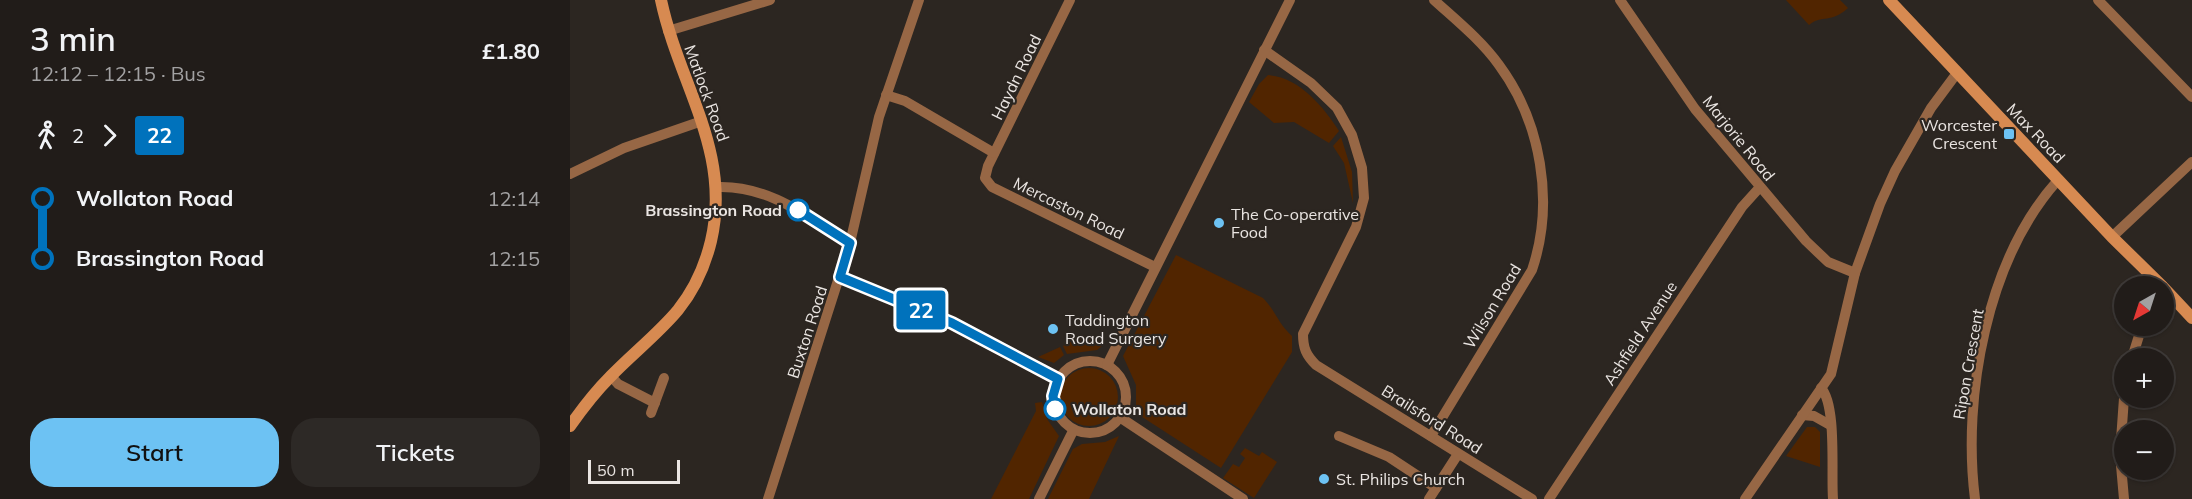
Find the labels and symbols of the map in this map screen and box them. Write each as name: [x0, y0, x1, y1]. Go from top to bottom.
street label: Haydn Road: [987, 31, 1045, 123]
street label: Matlock Road: [680, 42, 734, 144]
street label: Marjorie Road: [1699, 91, 1779, 185]
street label: Max Road: [2003, 99, 2069, 167]
place label: Worcester Crescent: [1921, 115, 1997, 153]
marker: Worcester Crescent: [2002, 127, 2016, 141]
street label: Mercaston Road: [1010, 173, 1128, 243]
marker: Brassington Road: [787, 199, 809, 221]
place label: Brassington Road: [645, 200, 782, 220]
place label: The Co-operative Food: [1231, 204, 1359, 242]
marker: The Co-operative Food: [1212, 216, 1226, 230]
street label: Wilson Road: [1459, 260, 1525, 352]
north arrow: [2114, 276, 2174, 336]
street label: Ashfield Avenue: [1599, 277, 1681, 389]
street label: Buxton Road: [783, 283, 831, 381]
line badge: 22: [894, 290, 948, 330]
street label: Ripon Crescent: [1948, 307, 1988, 421]
place label: Taddington Road Surgery: [1065, 310, 1167, 348]
marker: Taddington Road Surgery: [1046, 322, 1060, 336]
street label: Brailsford Road: [1378, 380, 1486, 458]
marker: Wollaton Road: [1044, 398, 1066, 420]
place label: Wollaton Road: [1072, 399, 1187, 419]
scale bar: [588, 457, 680, 484]
place label: St. Philips Church: [1336, 469, 1465, 489]
marker: St. Philips Church: [1317, 472, 1331, 486]

